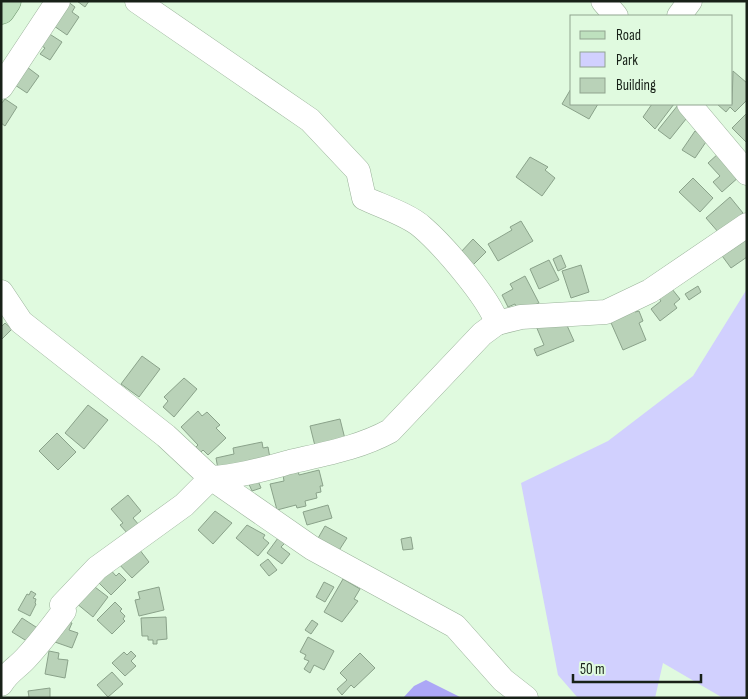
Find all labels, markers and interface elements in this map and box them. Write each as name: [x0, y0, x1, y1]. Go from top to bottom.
legend: [570, 15, 733, 105]
text: Road: [616, 26, 641, 45]
text: Park: [616, 51, 638, 70]
text: Building: [616, 76, 656, 95]
scale bar: [573, 652, 700, 684]
text: 50 m: [580, 660, 605, 679]

